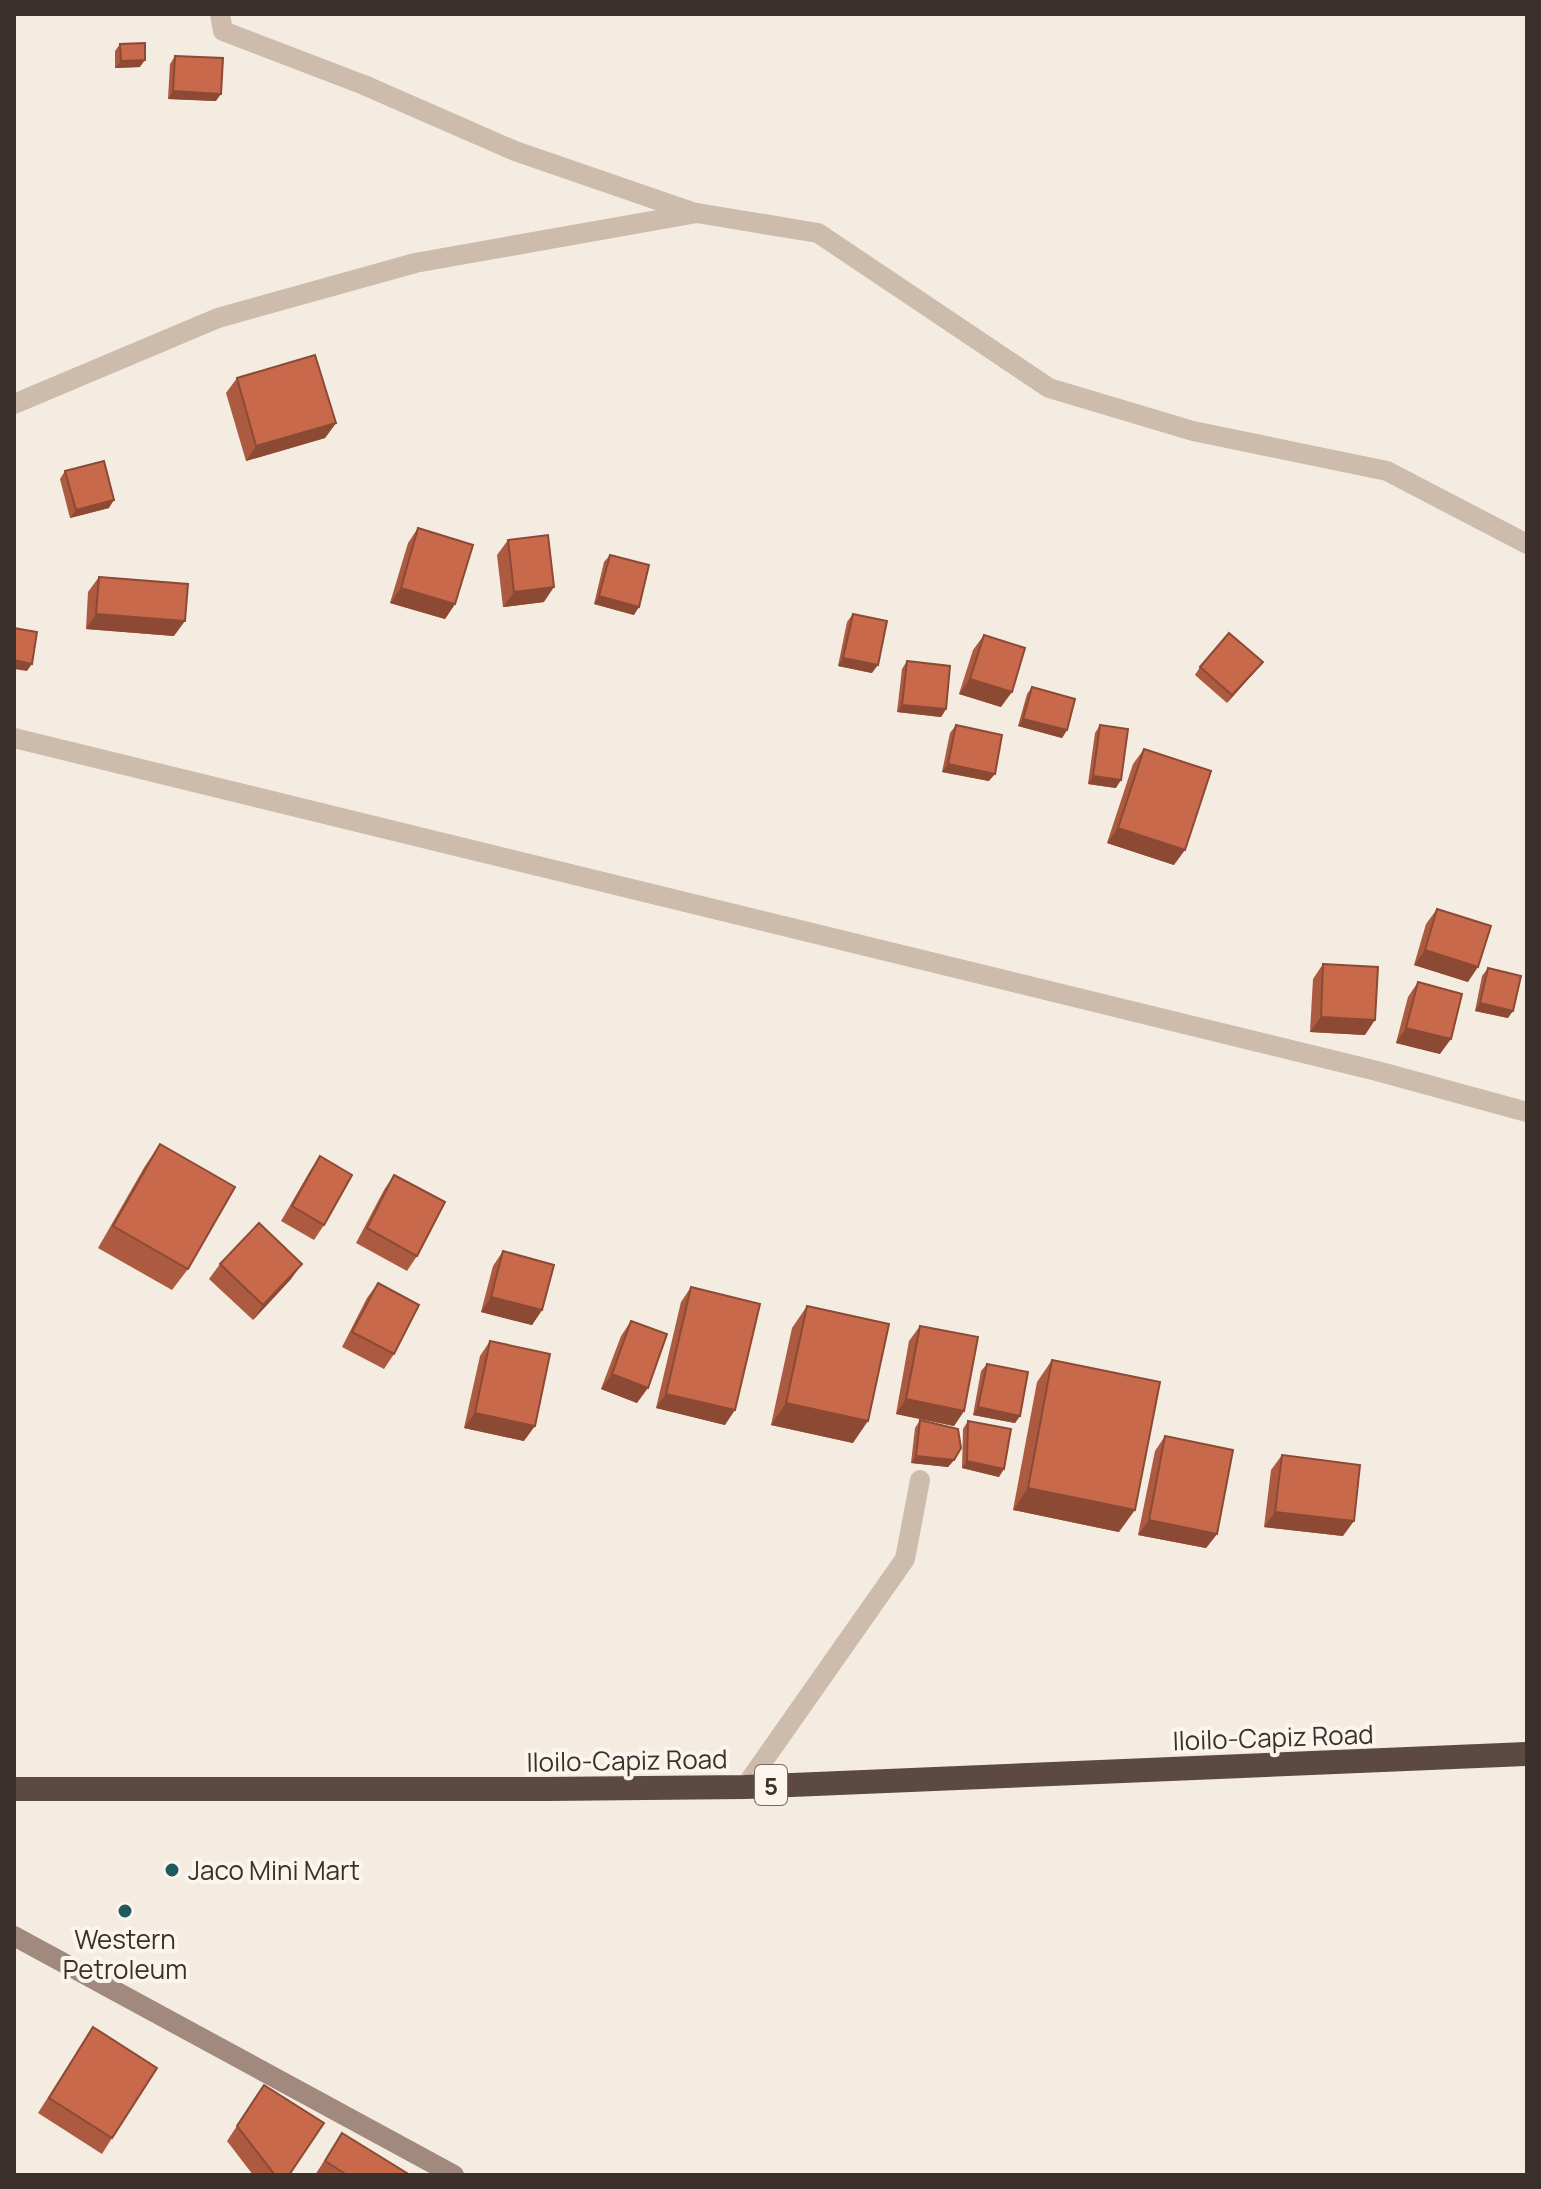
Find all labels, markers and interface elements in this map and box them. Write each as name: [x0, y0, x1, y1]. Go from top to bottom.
street label: Iloilo-Capiz Road: [1172, 1716, 1374, 1758]
street label: Iloilo-Capiz Road: [526, 1740, 728, 1780]
road number: 5: [755, 1765, 787, 1805]
place label: Jaco Mini Mart: [188, 1852, 360, 1888]
marker: Jaco Mini Mart: [163, 1861, 181, 1879]
marker: Western Petroleum: [116, 1902, 134, 1920]
place label: Western Petroleum: [63, 1921, 187, 1987]

